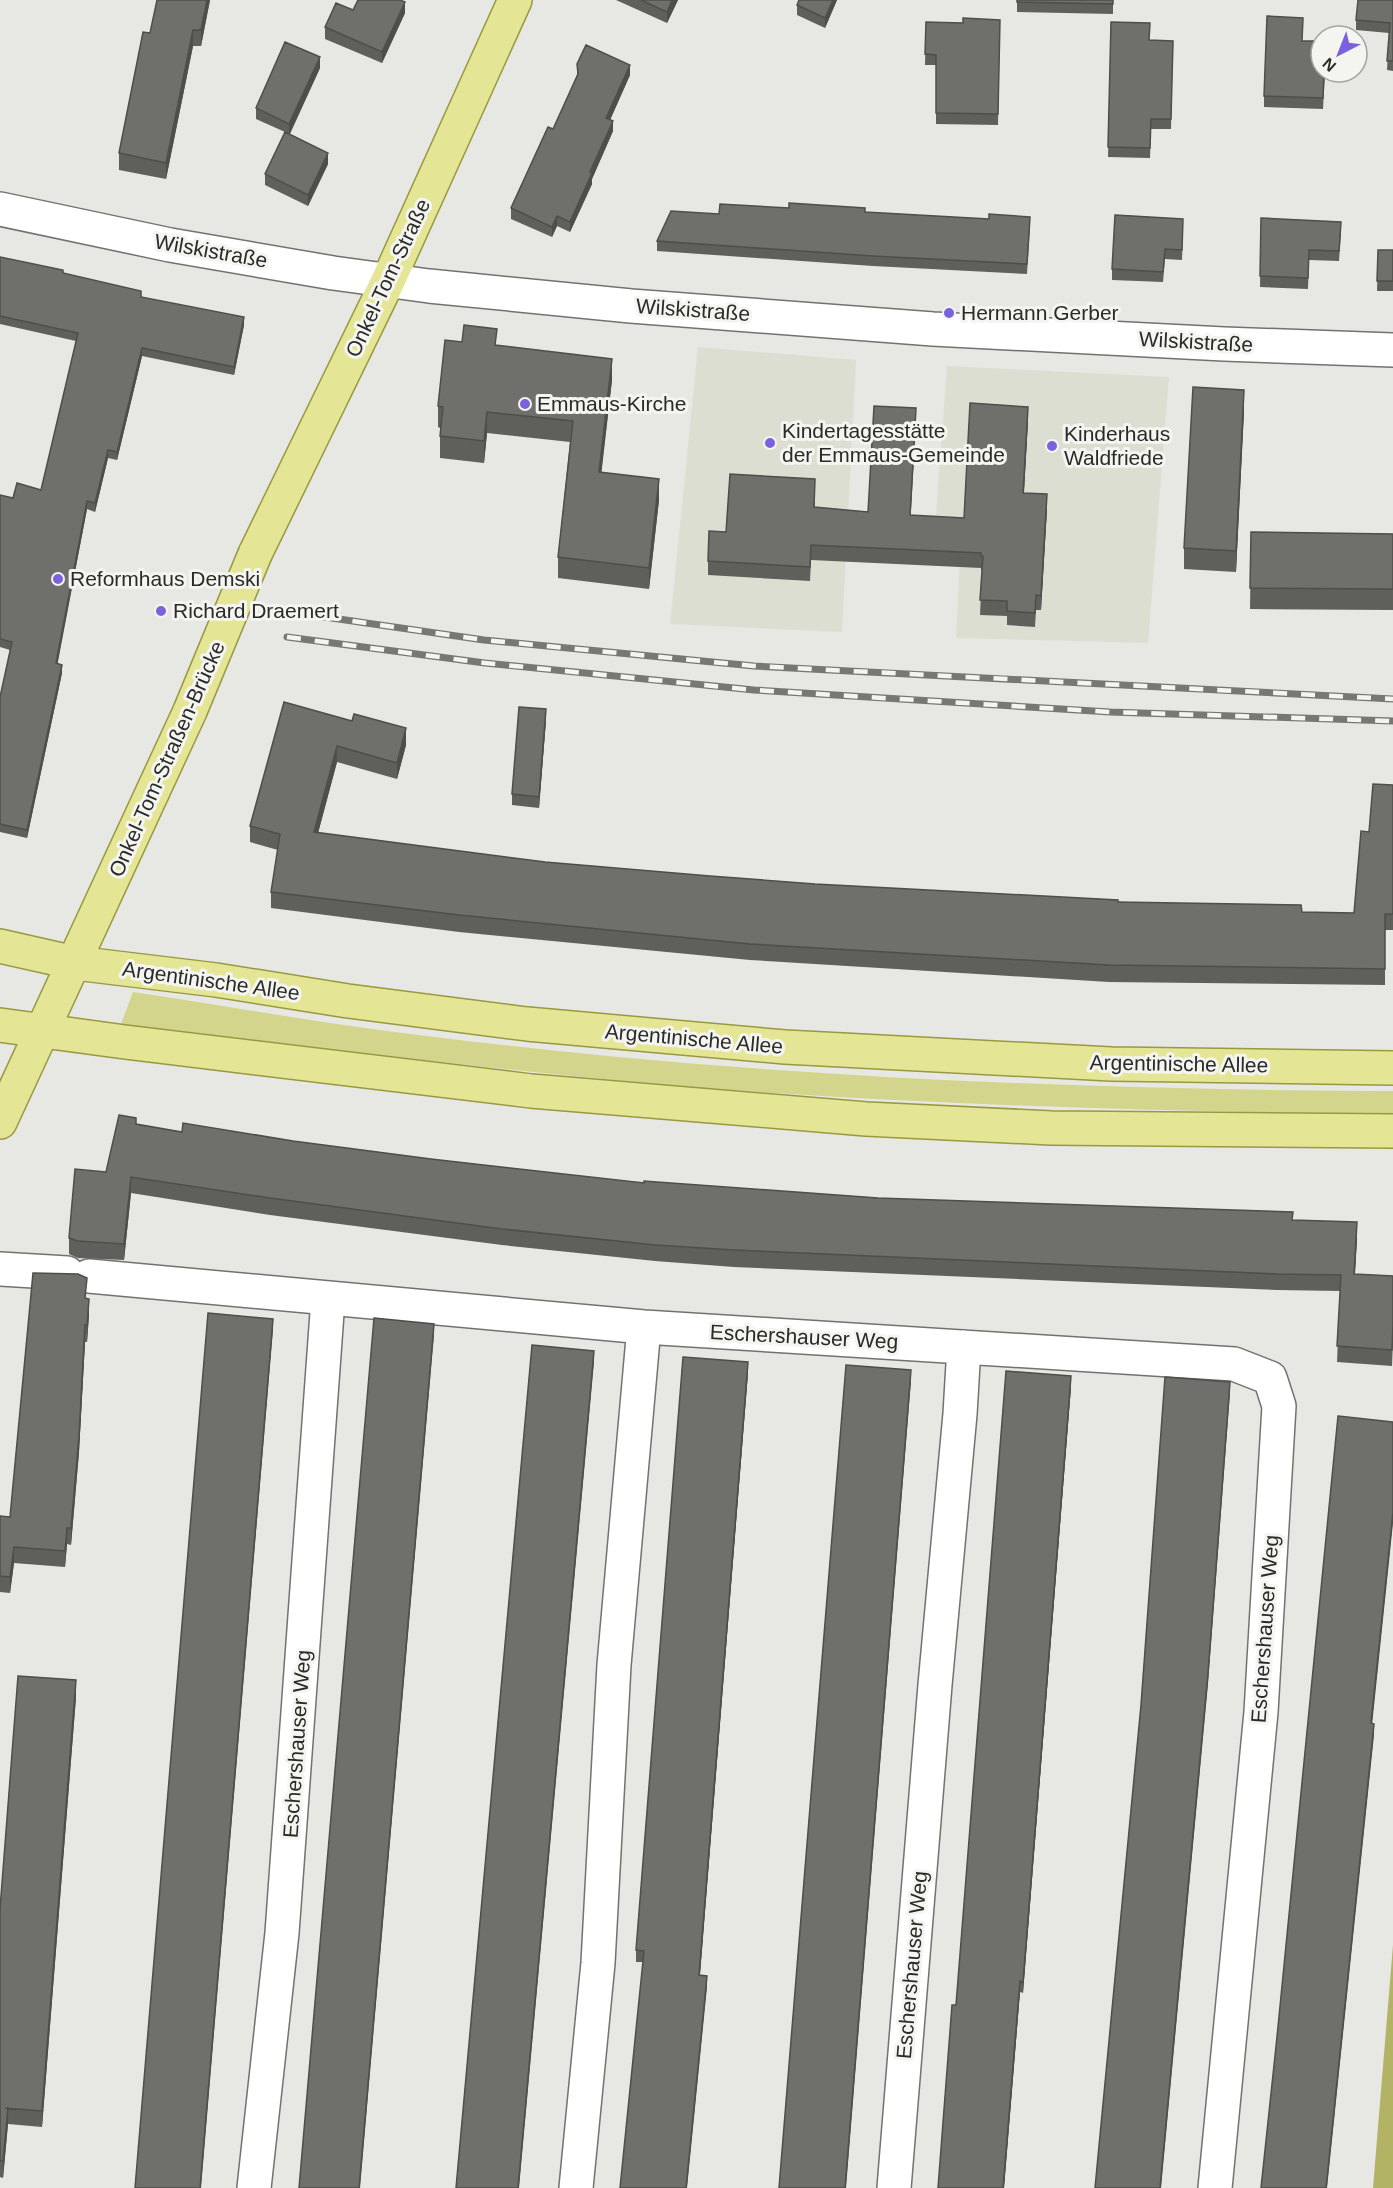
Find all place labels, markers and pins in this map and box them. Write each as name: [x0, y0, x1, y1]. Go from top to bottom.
place label: Hermann Gerber: [961, 301, 1119, 324]
marker: Hermann Gerber: [942, 306, 956, 320]
place label: Emmaus-Kirche: [537, 392, 686, 415]
marker: Emmaus-Kirche: [518, 397, 532, 411]
place label: Kindertagesstätte der Emmaus-Gemeinde: [782, 419, 1005, 466]
place label: Kinderhaus Waldfriede: [1064, 422, 1170, 469]
marker: Kindertagesstätte der Emmaus-Gemeinde: [763, 436, 777, 450]
marker: Kinderhaus Waldfriede: [1045, 439, 1059, 453]
place label: Reformhaus Demski: [70, 567, 260, 590]
marker: Reformhaus Demski: [51, 572, 65, 586]
place label: Richard Draemert: [173, 599, 339, 622]
marker: Richard Draemert: [154, 604, 168, 618]

